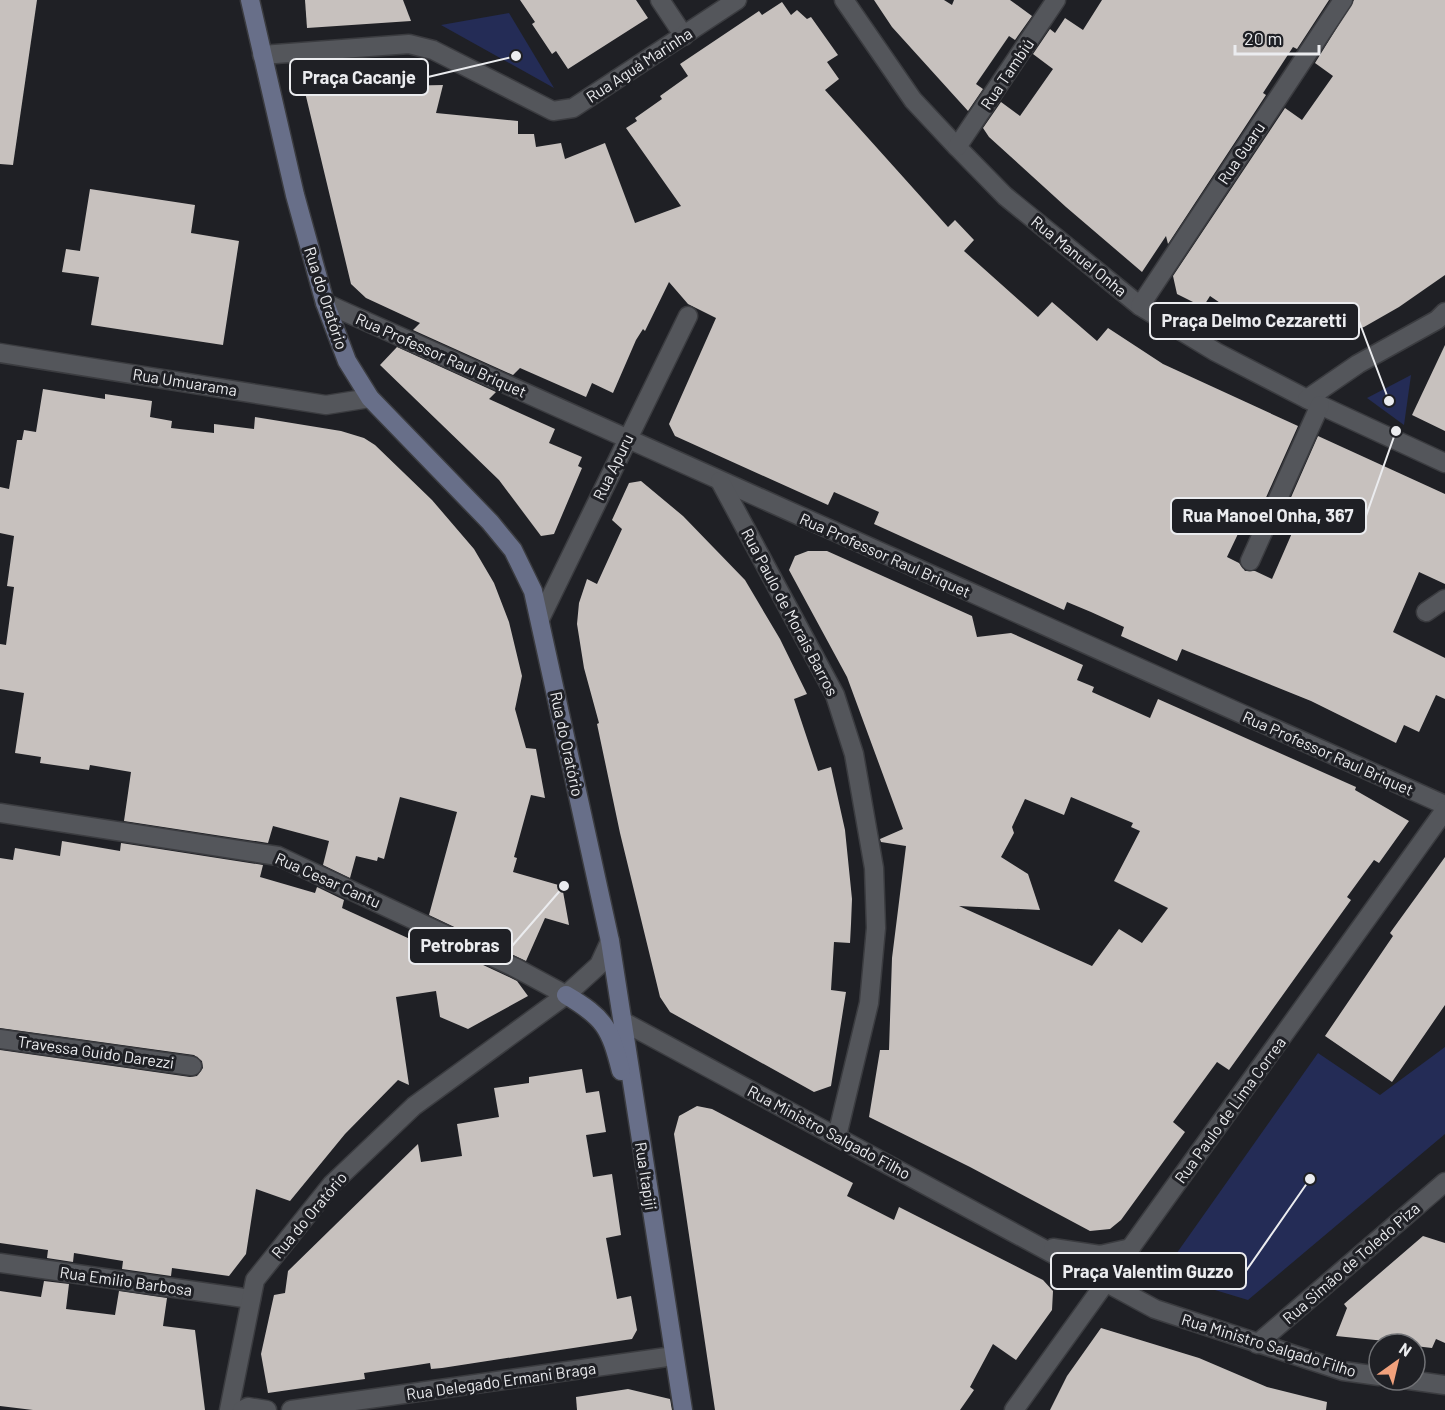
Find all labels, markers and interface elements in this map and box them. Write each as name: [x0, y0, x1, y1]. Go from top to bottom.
scale bar: [1235, 18, 1319, 56]
street label: Rua Aguá Marinha: [582, 23, 695, 106]
text: 20 m: [1244, 27, 1282, 49]
street label: Rua Tambiú: [976, 35, 1037, 113]
callout: Praça Cacanje: [290, 59, 428, 95]
text: Praça Cacanje: [302, 66, 416, 88]
street label: Rua Guaru: [1213, 118, 1268, 187]
street label: Rua Manuel Onha: [1028, 211, 1131, 300]
street label: Rua do Oratório: [301, 244, 352, 352]
callout: Praça Delmo Cezzaretti: [1150, 303, 1359, 339]
street label: Rua Professor Raul Briquet: [353, 308, 529, 401]
text: Praça Delmo Cezzaretti: [1161, 309, 1347, 331]
street label: Rua Umuarama: [131, 364, 239, 399]
street label: Rua Apuru: [588, 431, 637, 503]
callout: Rua Manoel Onha, 367: [1171, 498, 1366, 534]
text: Rua Manoel Onha, 367: [1182, 504, 1354, 526]
street label: Rua Professor Raul Briquet: [797, 508, 973, 601]
street label: Rua Paulo de Morais Barros: [738, 525, 843, 699]
street label: Rua do Oratório: [547, 690, 588, 798]
street label: Rua Professor Raul Briquet: [1240, 706, 1416, 799]
street label: Rua Cesar Cantu: [272, 848, 384, 911]
callout: Petrobras: [409, 928, 512, 964]
text: Petrobras: [421, 934, 499, 956]
street label: Travessa Guido Darezzi: [16, 1031, 176, 1072]
street label: Rua Paulo de Lima Correa: [1170, 1033, 1289, 1187]
street label: Rua Ministro Salgado Filho: [745, 1080, 914, 1183]
street label: Rua Itapiji: [632, 1140, 661, 1211]
street label: Rua do Oratório: [267, 1168, 350, 1262]
street label: Rua Simão de Toledo Piza: [1278, 1198, 1423, 1327]
callout: Praça Valentim Guzzo: [1051, 1253, 1246, 1289]
text: Praça Valentim Guzzo: [1063, 1260, 1233, 1282]
street label: Rua Emilio Barbosa: [59, 1262, 194, 1299]
street label: Rua Ministro Salgado Filho: [1179, 1309, 1359, 1380]
north arrow: [1367, 1332, 1427, 1392]
text: N: [1396, 1338, 1415, 1360]
street label: Rua Delegado Ermani Braga: [405, 1358, 597, 1403]

